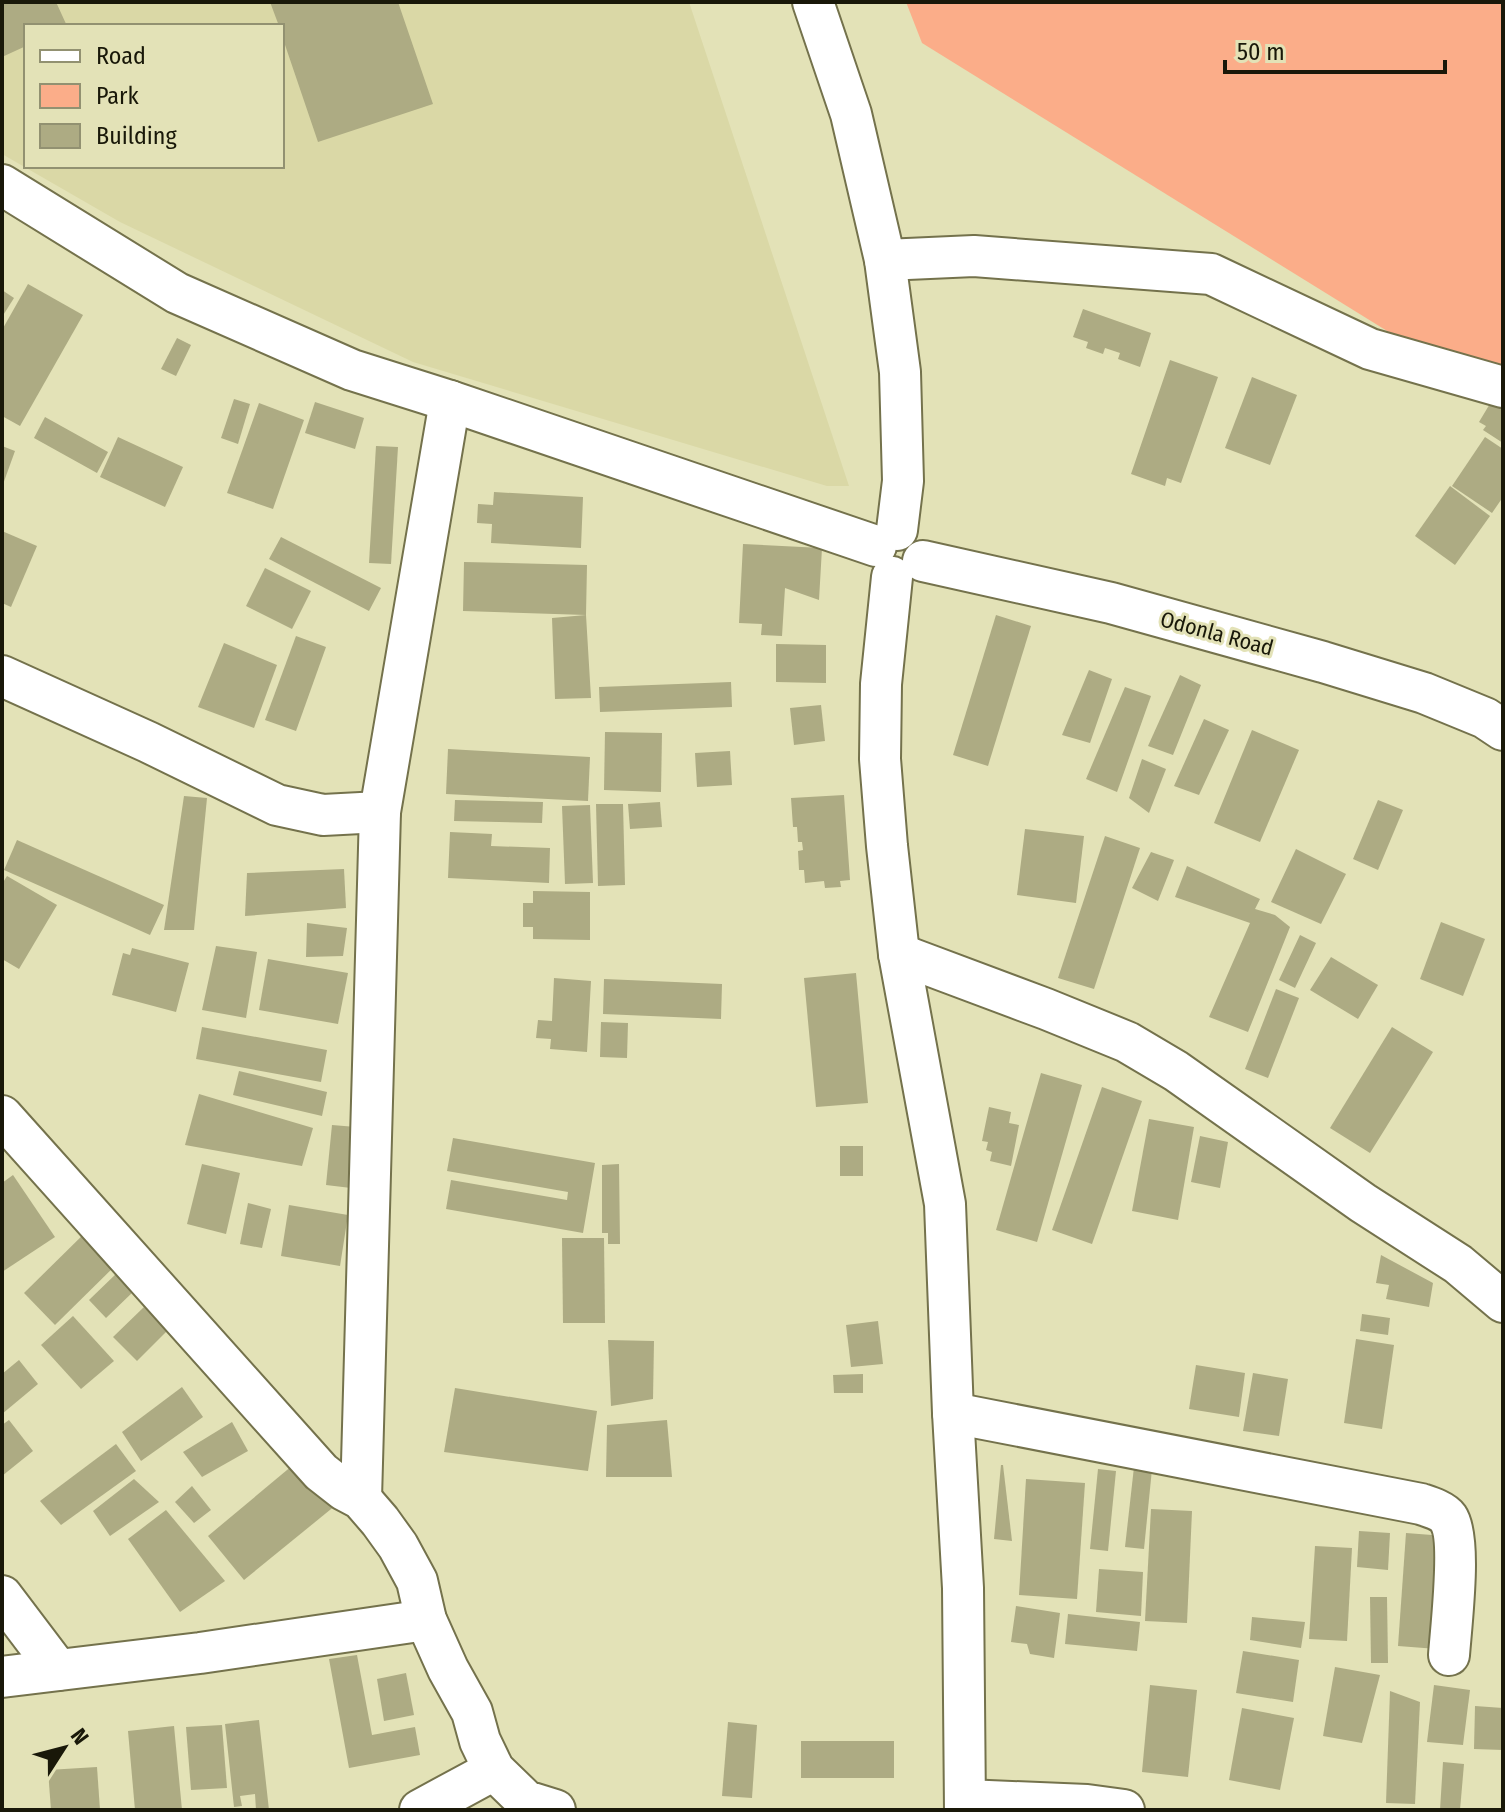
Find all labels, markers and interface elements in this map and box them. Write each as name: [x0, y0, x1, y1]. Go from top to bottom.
legend: [24, 24, 284, 168]
scale bar: [1225, 24, 1445, 74]
text: 50 m: [1237, 38, 1285, 66]
text: Road: [96, 42, 146, 70]
text: Park: [96, 82, 139, 110]
text: Building: [96, 122, 178, 150]
street label: Odonla Road: [1157, 605, 1276, 662]
north arrow: [24, 1708, 104, 1788]
text: N: [65, 1723, 95, 1750]

